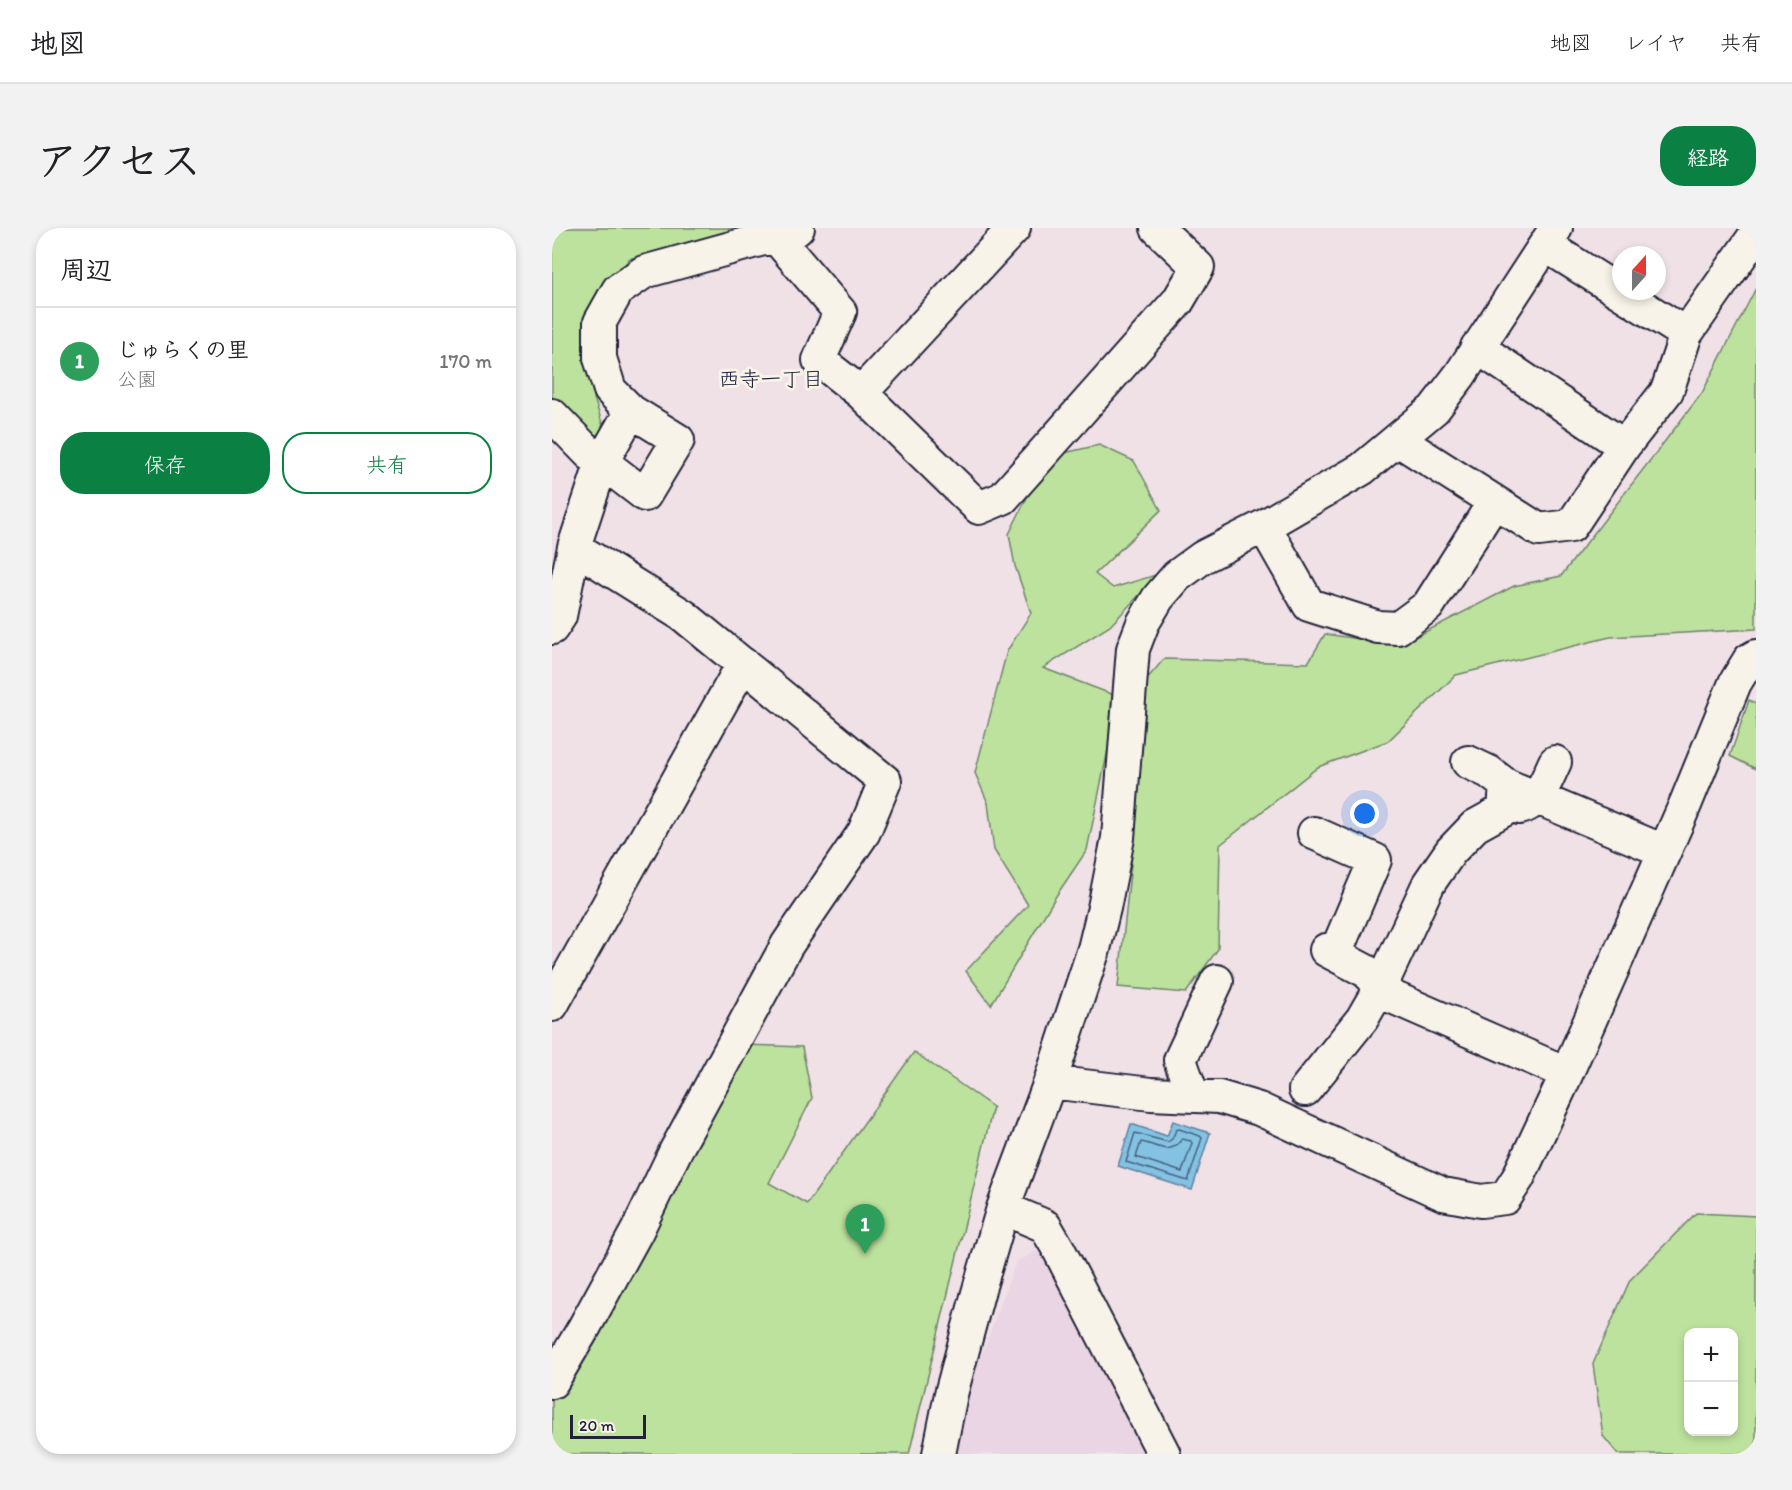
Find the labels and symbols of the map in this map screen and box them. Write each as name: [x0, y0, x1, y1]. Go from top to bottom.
north arrow: [1612, 246, 1666, 300]
district label: 西寺一丁目: [719, 366, 824, 391]
your location: [1350, 799, 1379, 828]
pin: 1: [846, 1204, 884, 1254]
scale bar: [570, 1412, 646, 1440]

